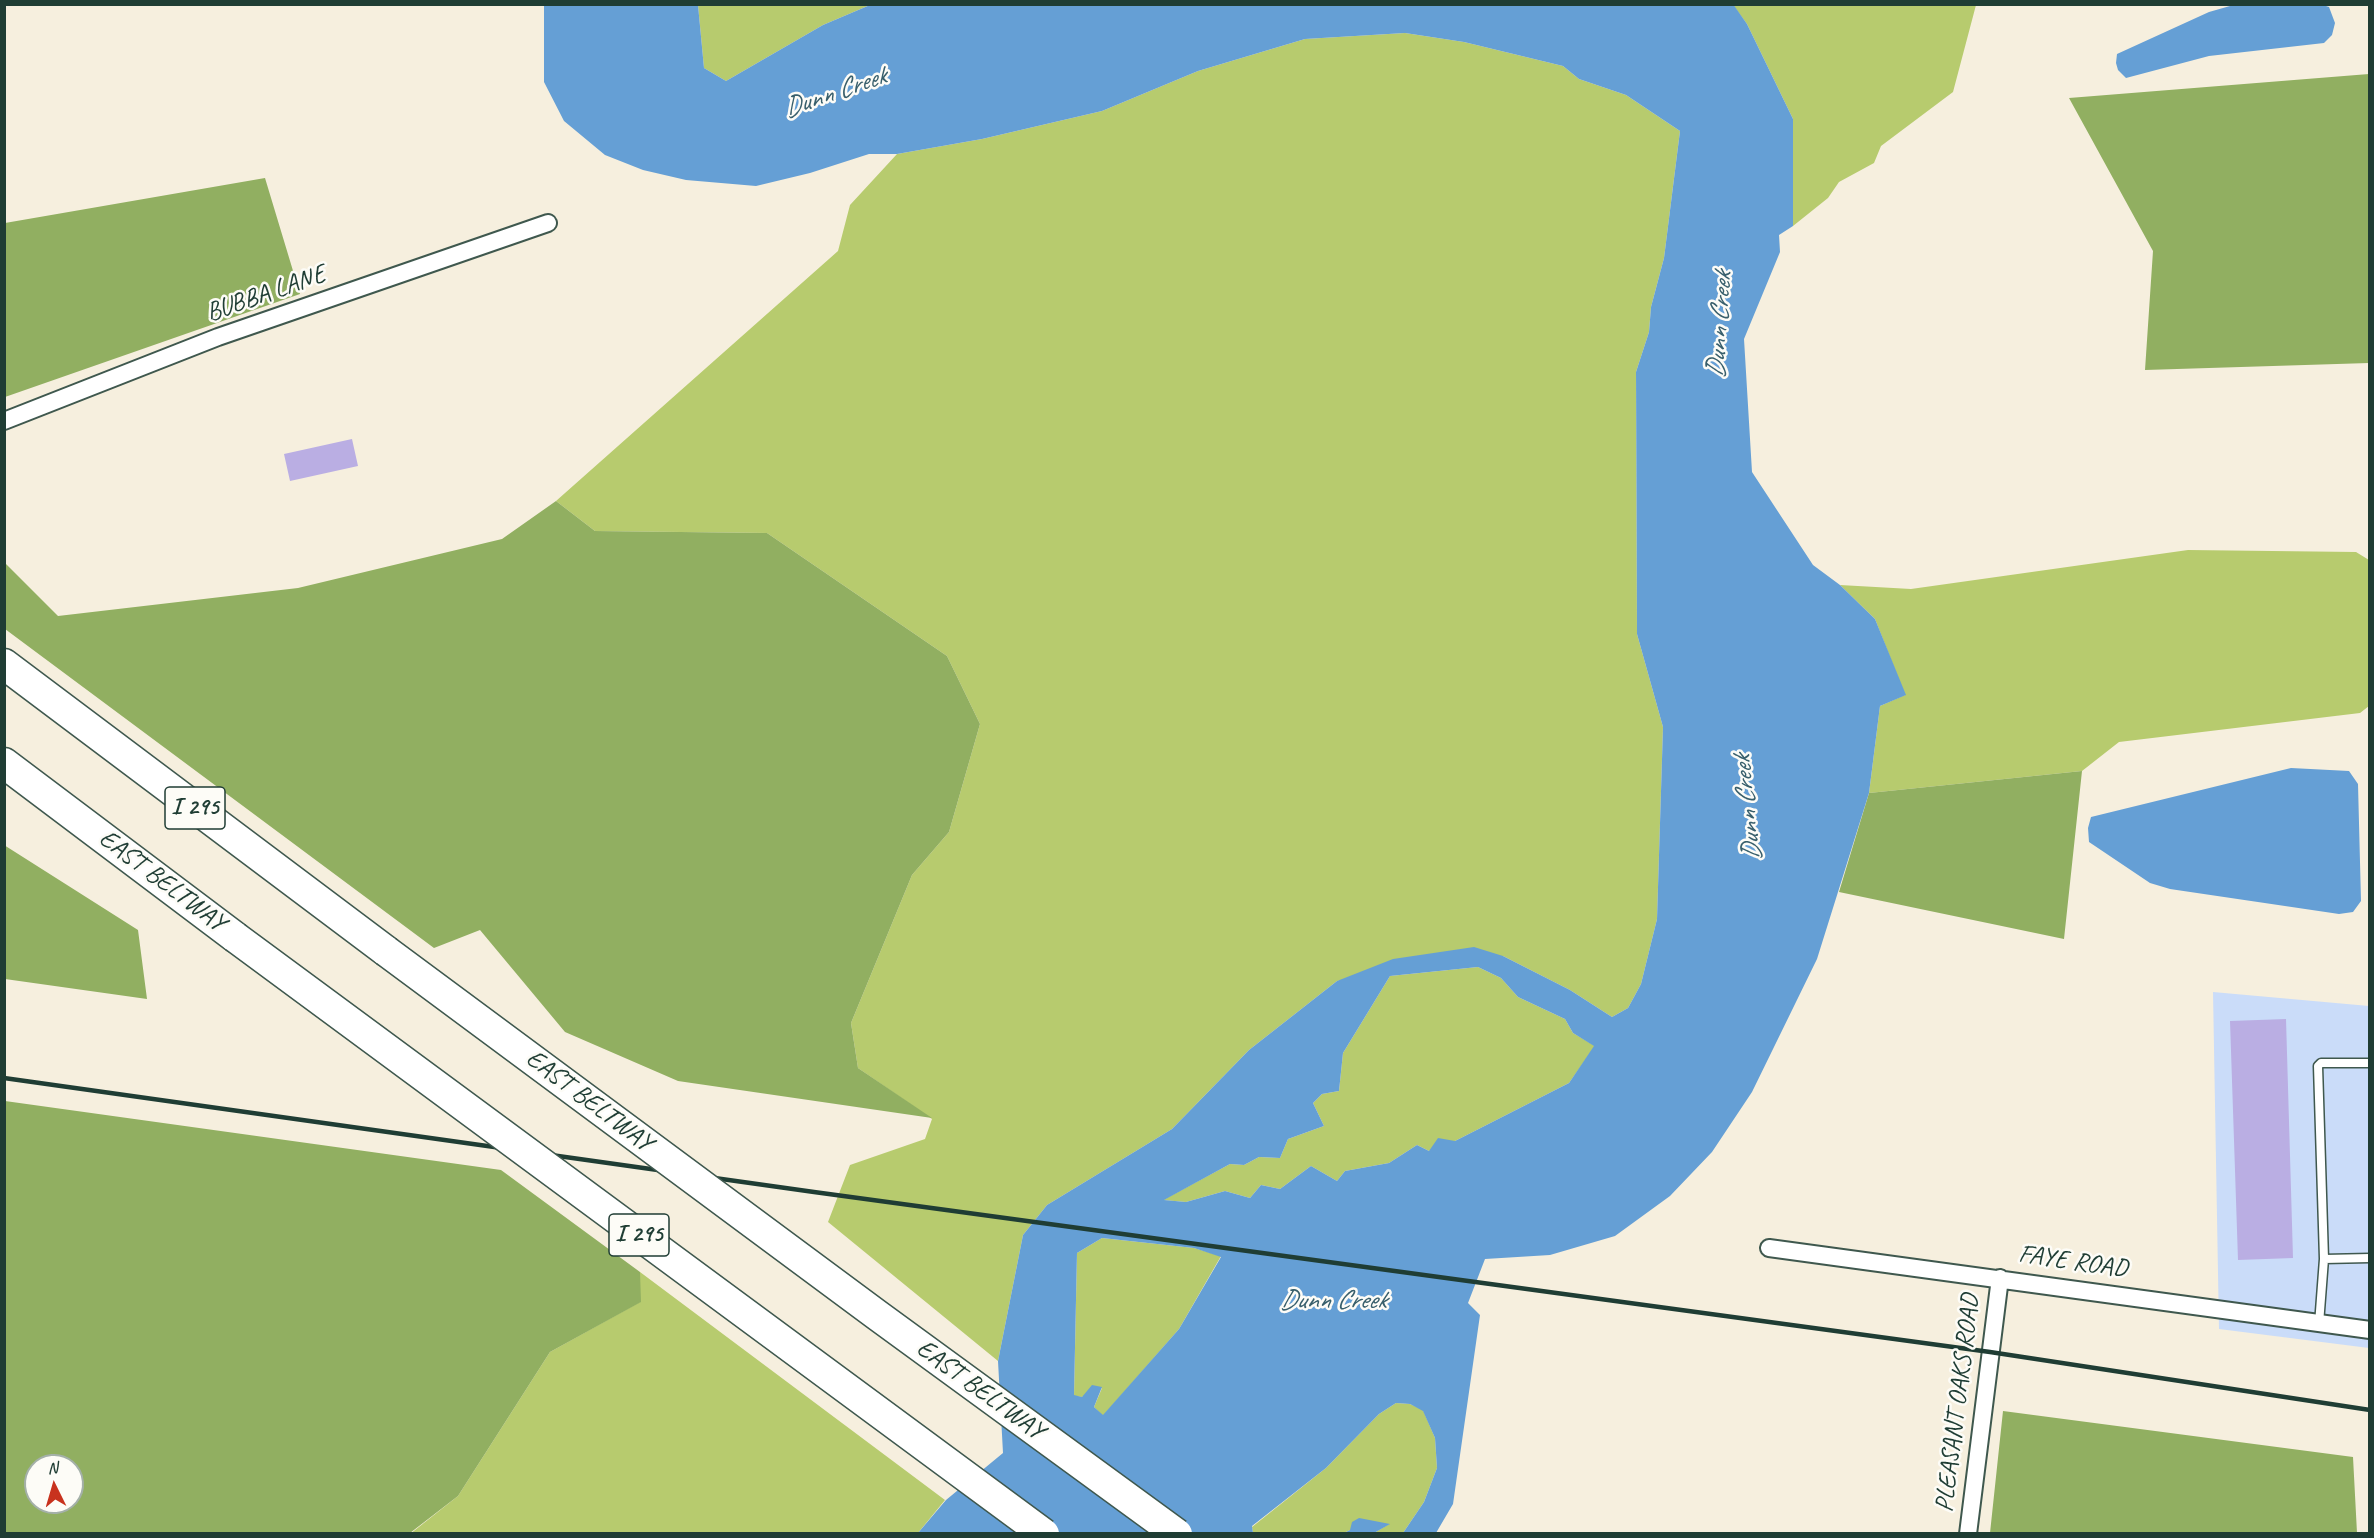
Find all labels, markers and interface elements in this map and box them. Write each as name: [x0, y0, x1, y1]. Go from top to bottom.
water label: Dunn Creek: [779, 60, 891, 126]
street label: BUBBA LANE: [202, 259, 330, 329]
water label: Dunn Creek: [1700, 271, 1740, 379]
water label: Dunn Creek: [1726, 753, 1770, 863]
road number: I 295: [165, 787, 225, 829]
street label: EAST BELTWAY: [93, 823, 231, 939]
street label: EAST BELTWAY: [520, 1043, 658, 1159]
road number: I 295: [609, 1214, 669, 1256]
street label: FAYE ROAD: [2016, 1239, 2130, 1285]
water label: Dunn Creek: [1280, 1285, 1386, 1317]
street label: PLEASANT OAKS ROAD: [1929, 1292, 1987, 1514]
street label: EAST BELTWAY: [910, 1333, 1050, 1447]
north arrow: [24, 1454, 84, 1514]
text: N: [47, 1458, 58, 1478]

